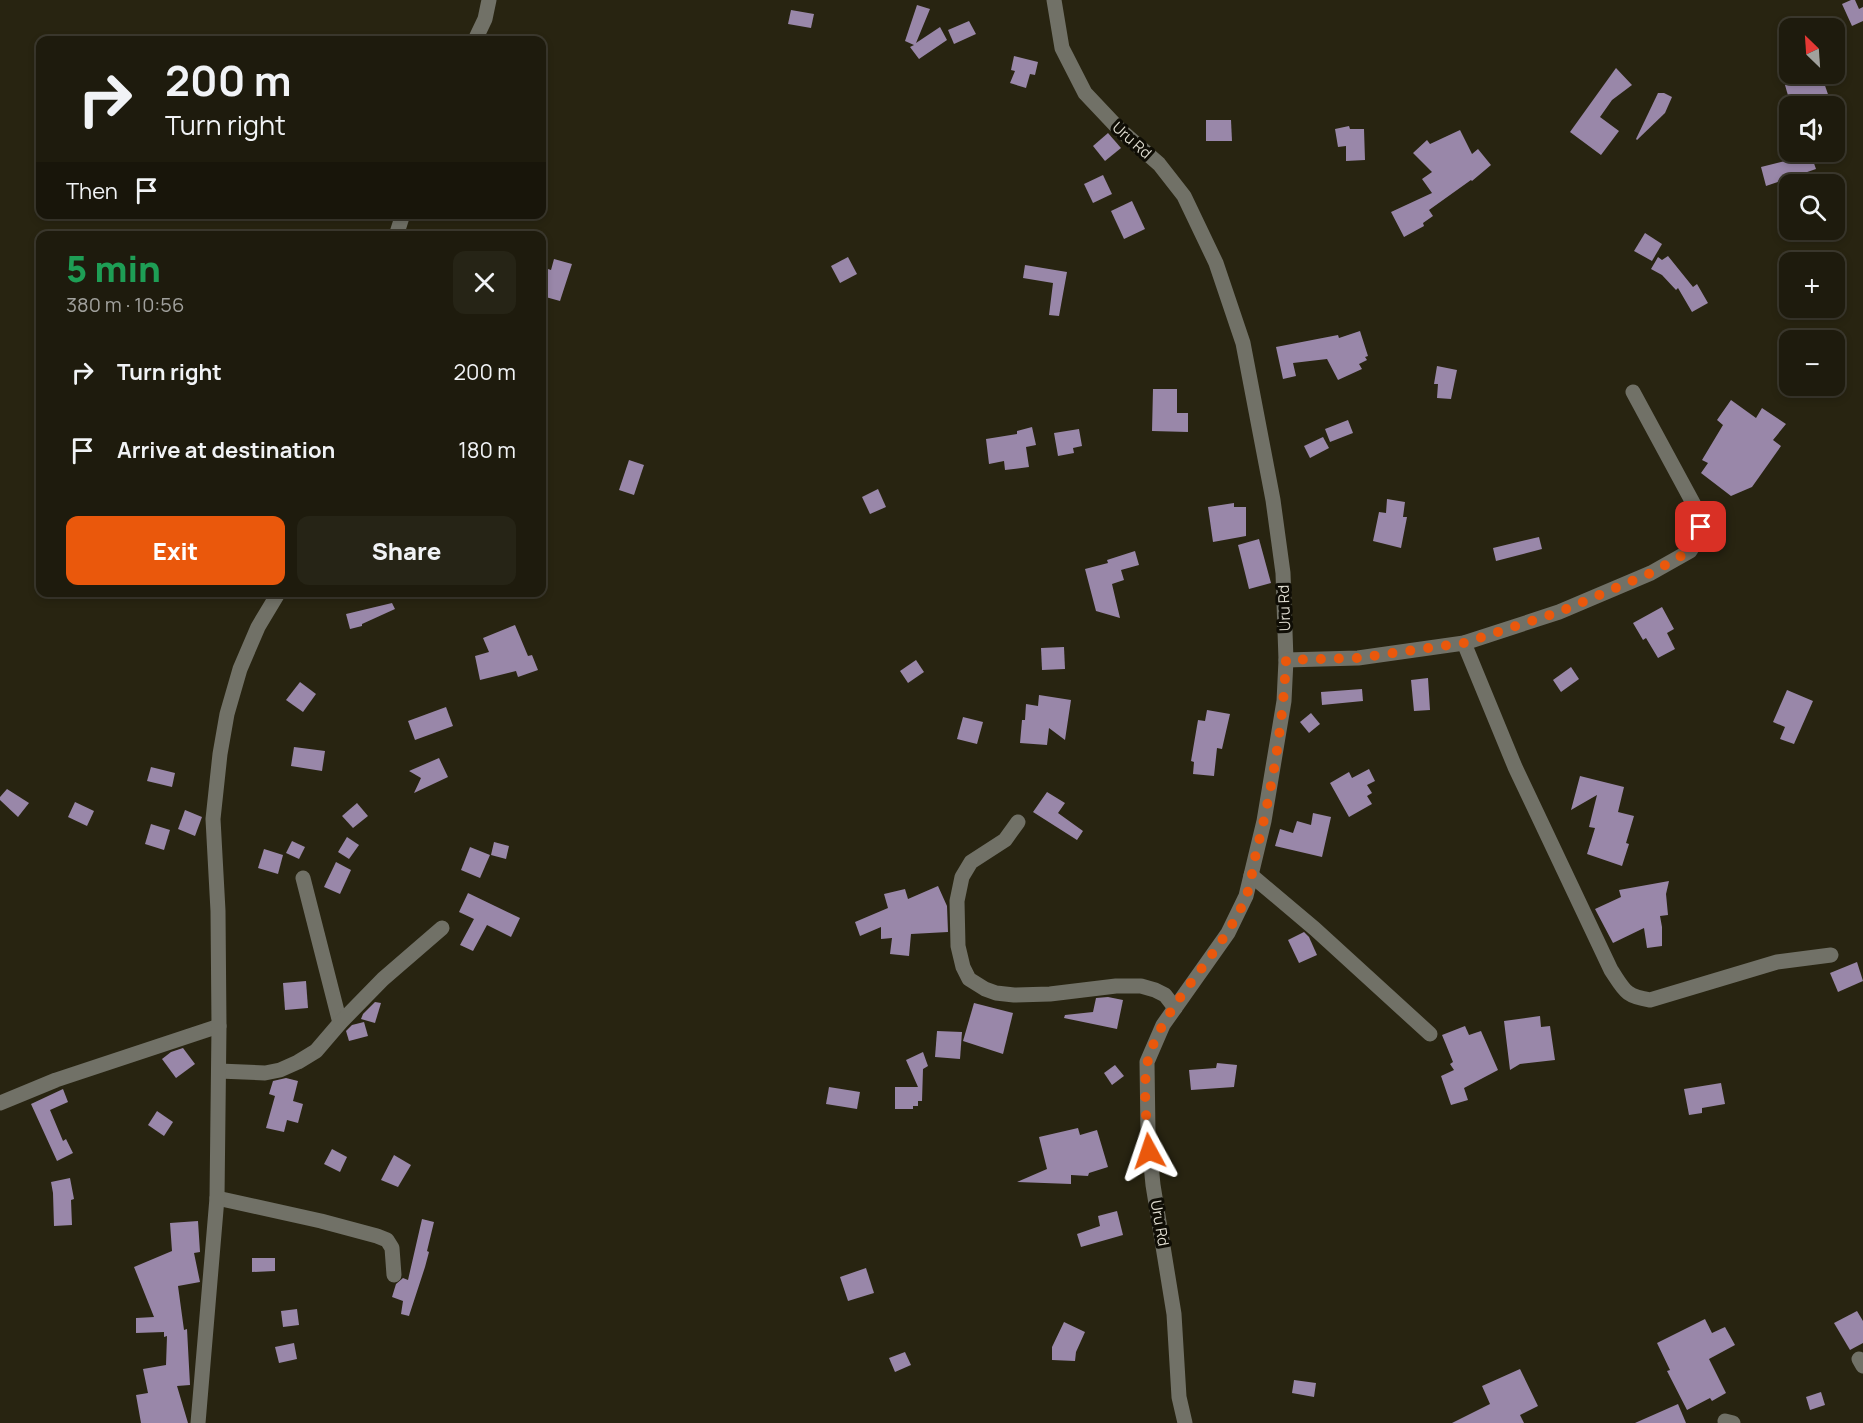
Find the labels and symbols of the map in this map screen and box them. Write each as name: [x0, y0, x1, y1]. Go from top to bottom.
north arrow: [1779, 18, 1845, 84]
street label: Uru Rd: [1108, 117, 1156, 163]
pin: [1675, 501, 1726, 552]
street label: Uru Rd: [1273, 585, 1295, 631]
position arrow: [1117, 1119, 1181, 1183]
street label: Uru Rd: [1146, 1198, 1174, 1248]

